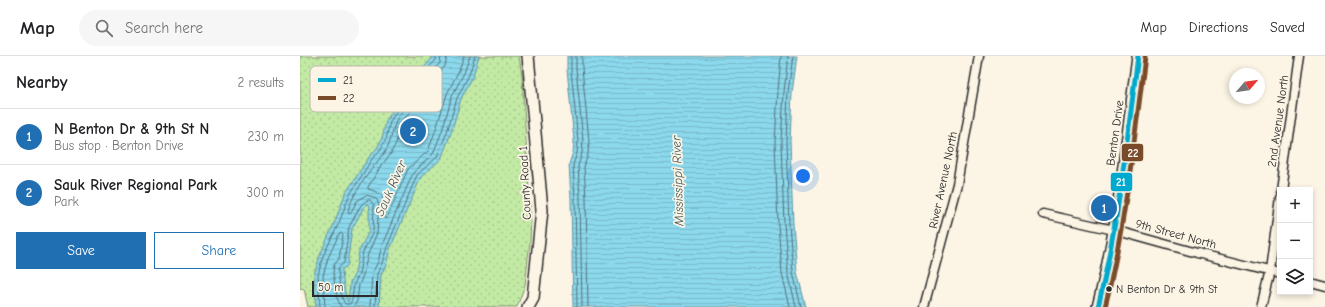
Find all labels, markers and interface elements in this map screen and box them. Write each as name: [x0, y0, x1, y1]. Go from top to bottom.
search box: [79, 10, 359, 46]
text: Map: [20, 17, 55, 39]
icon: search: [93, 17, 115, 39]
text: Search here: [125, 19, 203, 37]
text: Map: [1140, 19, 1167, 36]
text: Directions: [1189, 19, 1248, 36]
text: Saved: [1270, 19, 1305, 36]
legend: [310, 66, 442, 112]
north arrow: [1229, 68, 1265, 104]
text: Nearby: [16, 73, 67, 92]
text: 21: [343, 74, 353, 87]
street label: 2nd Avenue North: [1265, 74, 1291, 168]
text: 2 results: [237, 75, 284, 90]
text: 22: [343, 92, 355, 105]
street label: Benton Drive: [1103, 99, 1127, 167]
pin: 2: [400, 116, 426, 146]
text: N Benton Dr & 9th St N: [54, 120, 209, 138]
text: 1: [26, 129, 32, 144]
text: 230 m: [248, 129, 284, 144]
street label: River Avenue North: [926, 130, 960, 230]
water label: Mississippi River: [668, 135, 687, 227]
text: Bus stop · Benton Drive: [54, 138, 183, 153]
line badge: 22: [1121, 143, 1144, 162]
street label: County Road 1: [516, 145, 534, 220]
text: 22: [1128, 147, 1139, 160]
water label: Sauk River: [372, 157, 410, 218]
your location: [793, 166, 813, 186]
line badge: 21: [1110, 172, 1133, 192]
text: Sauk River Regional Park: [54, 176, 217, 194]
text: 21: [1116, 176, 1126, 189]
text: 2: [26, 185, 32, 200]
text: 300 m: [246, 185, 284, 200]
map controls: [1277, 187, 1313, 295]
button: +: [1277, 187, 1313, 223]
pin: 1: [1091, 193, 1117, 223]
text: Park: [54, 194, 79, 209]
street label: 9th Street North: [1134, 216, 1218, 252]
button: −: [1277, 223, 1313, 259]
button: Save: [16, 232, 146, 269]
button: Share: [154, 232, 284, 269]
button: layers: [1277, 259, 1313, 295]
scale bar: [312, 279, 378, 298]
text: 50 m: [318, 281, 343, 294]
place label: N Benton Dr & 9th St: [1116, 283, 1218, 296]
marker: N Benton Dr & 9th St: [1104, 284, 1114, 294]

